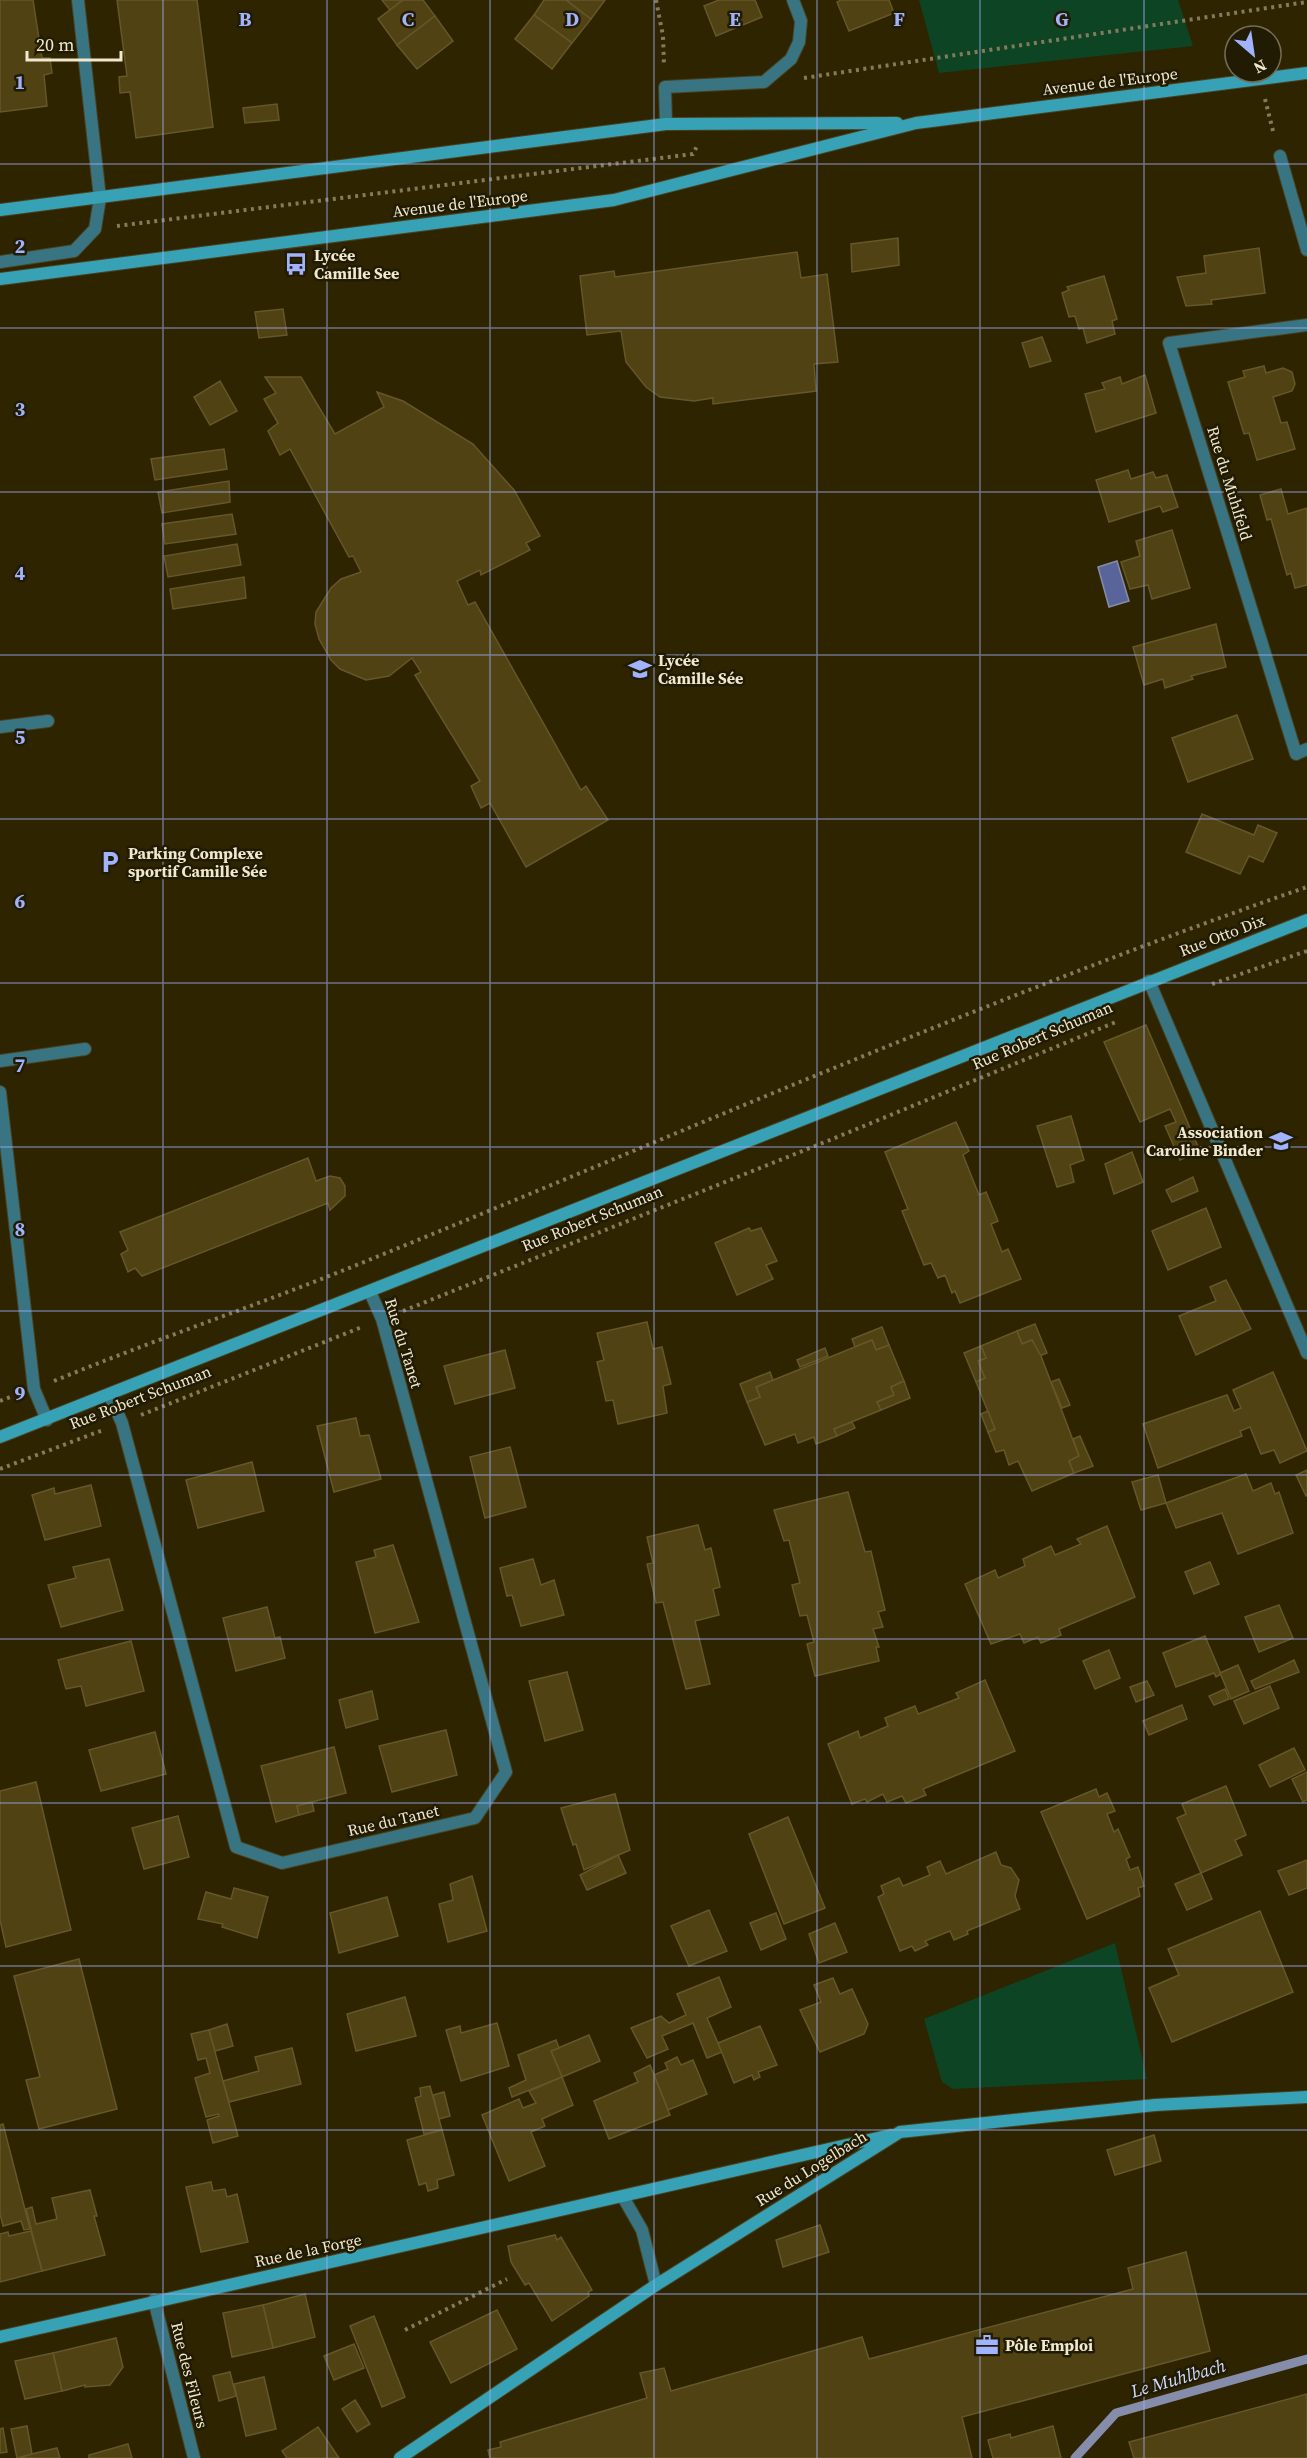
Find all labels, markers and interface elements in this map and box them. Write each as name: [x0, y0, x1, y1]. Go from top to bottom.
text: B: [238, 5, 252, 33]
text: C: [402, 5, 414, 33]
text: D: [565, 5, 579, 33]
text: E: [729, 5, 741, 33]
text: F: [893, 5, 905, 33]
text: G: [1055, 5, 1069, 33]
scale bar: [27, 24, 122, 62]
north arrow: [1223, 24, 1283, 84]
text: 20 m: [36, 32, 74, 57]
text: N: [1250, 55, 1271, 80]
street label: Avenue de l'Europe: [1041, 62, 1179, 100]
text: 1: [15, 68, 25, 96]
street label: Avenue de l'Europe: [391, 184, 529, 222]
text: 2: [15, 232, 26, 260]
place label: Lycée Camille See: [314, 244, 399, 284]
bus stop icon: Lycée Camille See: [283, 251, 309, 277]
text: 3: [15, 395, 26, 423]
street label: Rue du Muhlfeld: [1202, 423, 1258, 543]
text: 4: [15, 559, 26, 587]
place label: Lycée Camille Sée: [658, 649, 743, 689]
school or university icon: Lycée Camille Sée: [627, 656, 653, 682]
text: 5: [15, 723, 26, 751]
place label: Parking Complexe sportif Camille Sée: [128, 842, 267, 882]
parking icon: Parking Complexe sportif Camille Sée: [97, 849, 123, 875]
text: 6: [15, 887, 26, 915]
street label: Rue Otto Dix: [1176, 908, 1269, 961]
street label: Rue Robert Schuman: [968, 995, 1116, 1075]
text: 7: [15, 1051, 26, 1079]
place label: Association Caroline Binder: [1146, 1121, 1264, 1161]
school or university icon: Association Caroline Binder: [1268, 1128, 1294, 1154]
street label: Rue Robert Schuman: [518, 1180, 666, 1256]
text: 8: [15, 1215, 25, 1243]
street label: Rue du Tanet: [380, 1295, 428, 1391]
street label: Rue Robert Schuman: [66, 1360, 214, 1434]
text: 9: [15, 1379, 26, 1407]
street label: Rue du Tanet: [345, 1799, 442, 1841]
street label: Rue du Logelbach: [751, 2125, 871, 2211]
street label: Rue de la Forge: [252, 2228, 364, 2272]
street label: Rue des Fileurs: [166, 2320, 214, 2431]
office icon: Pôle Emploi: [974, 2332, 1000, 2358]
place label: Pôle Emploi: [1005, 2334, 1093, 2356]
water label: Le Muhlbach: [1127, 2352, 1229, 2404]

